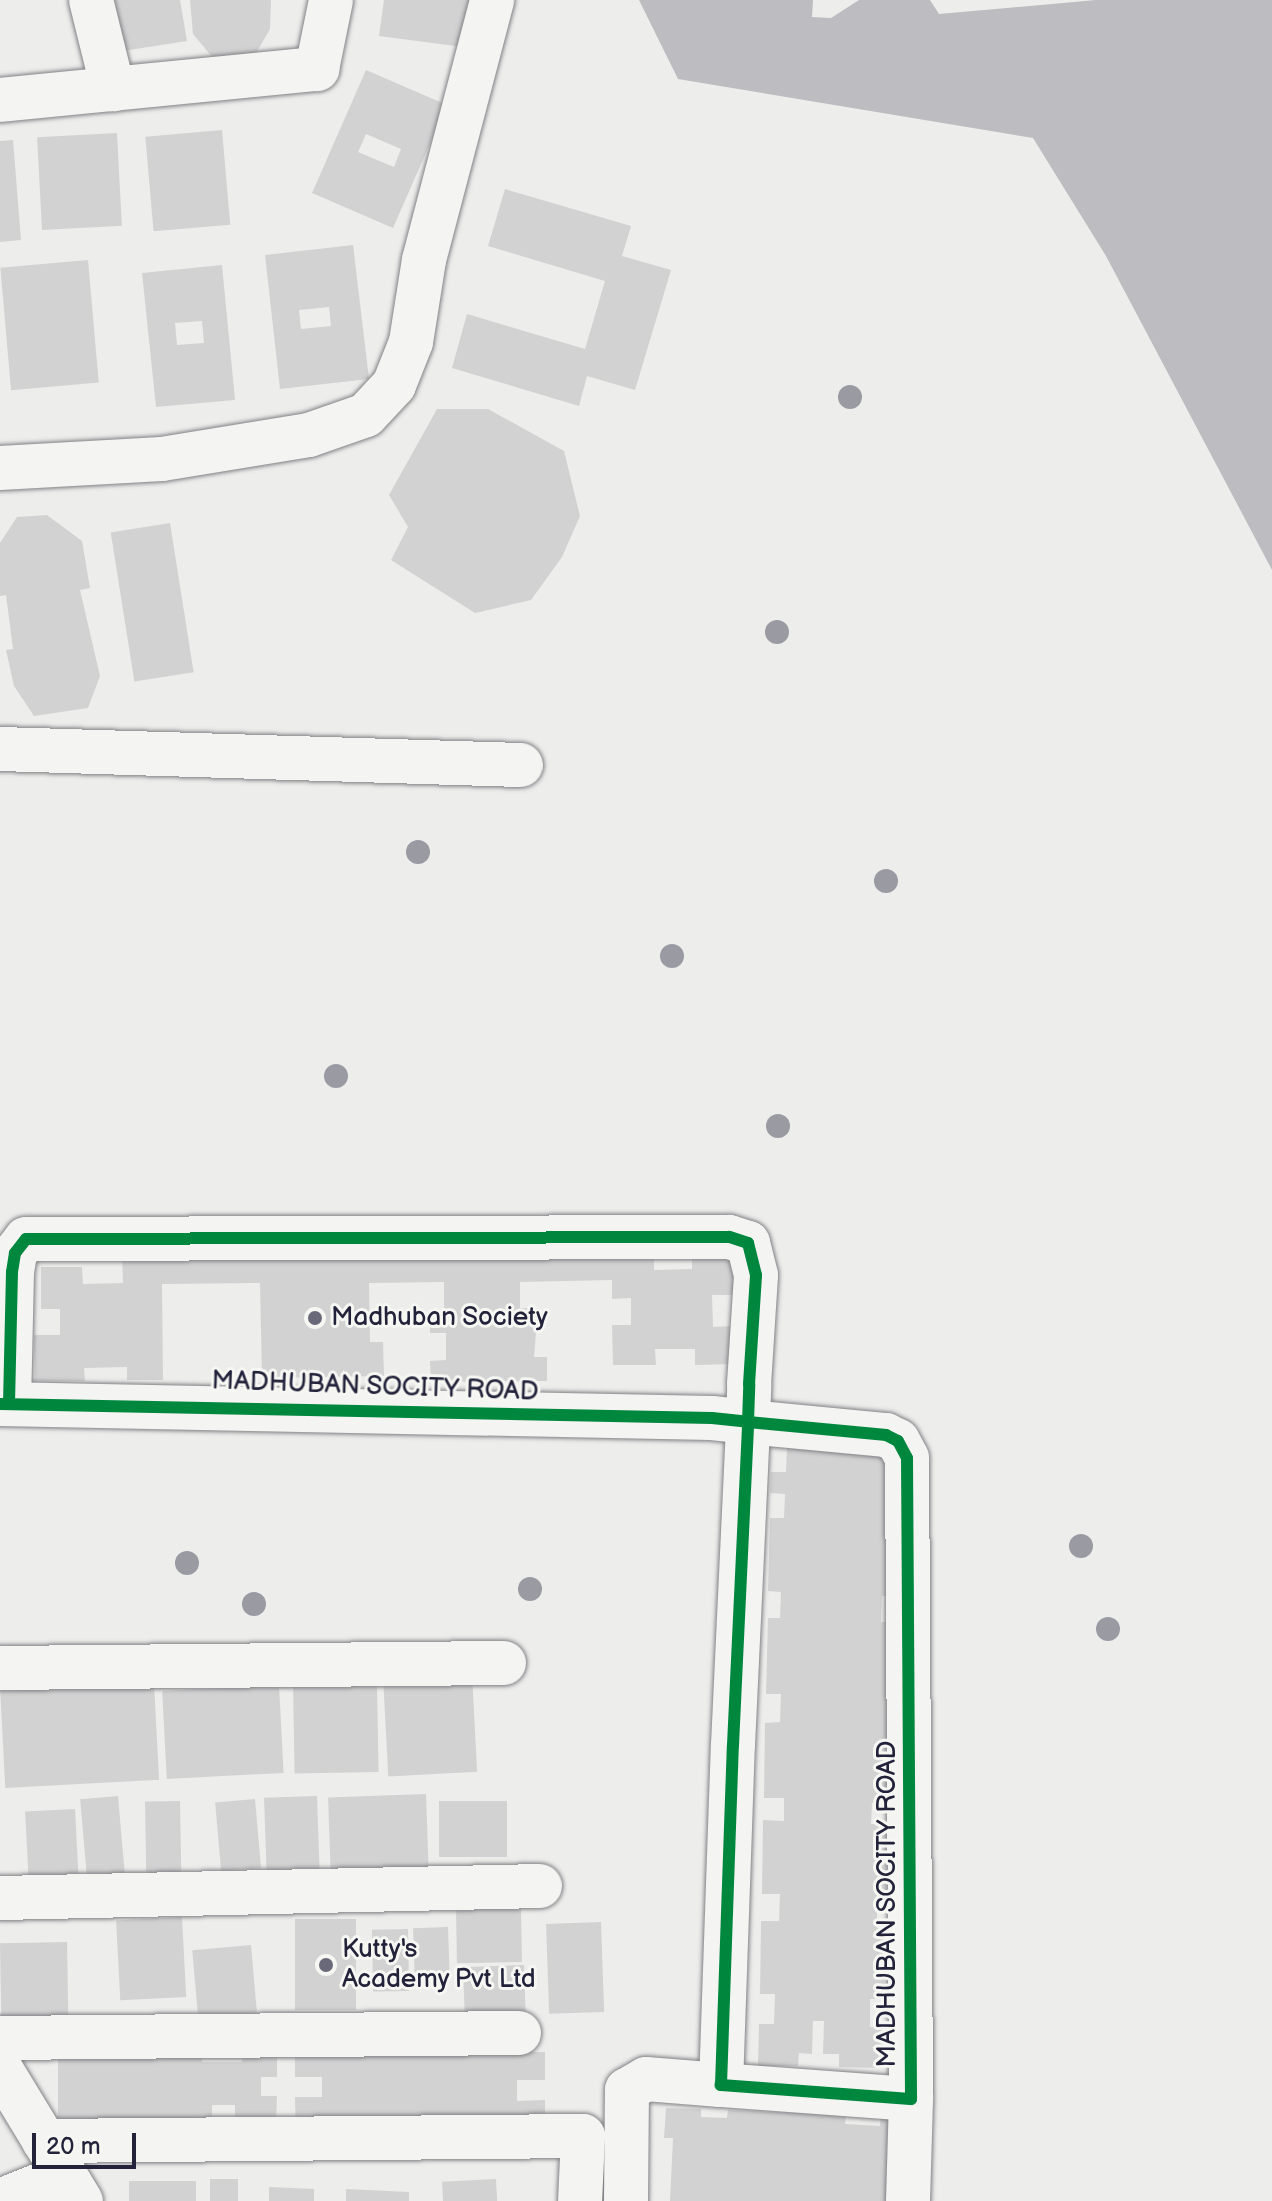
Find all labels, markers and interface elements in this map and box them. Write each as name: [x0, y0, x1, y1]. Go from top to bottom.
place label: Madhuban Society: [331, 1302, 548, 1334]
marker: Madhuban Society: [306, 1309, 324, 1327]
street label: MADHUBAN SOCITY ROAD: [211, 1366, 539, 1408]
street label: MADHUBAN SOCITY ROAD: [872, 1740, 904, 2068]
place label: Kutty's Academy Pvt Ltd: [342, 1934, 537, 1996]
marker: Kutty's Academy Pvt Ltd: [317, 1956, 335, 1974]
scale bar: [36, 2117, 140, 2167]
text: 20 m: [46, 2132, 101, 2161]

